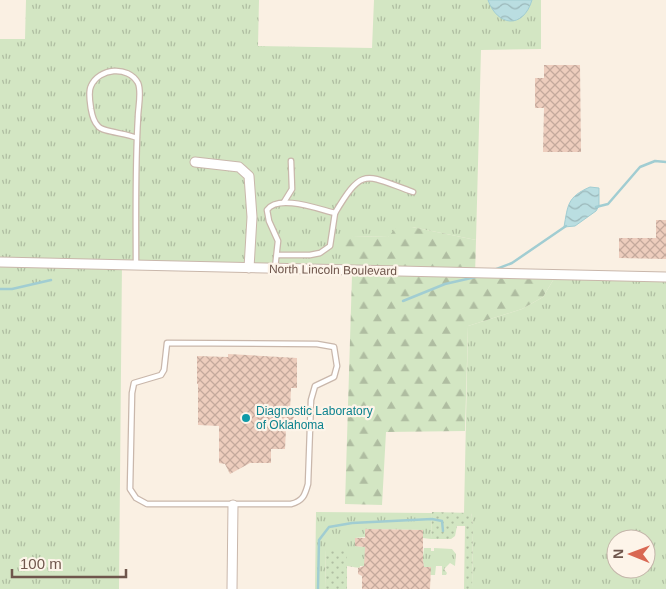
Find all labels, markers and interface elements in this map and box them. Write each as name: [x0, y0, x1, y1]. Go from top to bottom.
street label: North Lincoln Boulevard: [269, 262, 397, 278]
place label: Diagnostic Laboratory of Oklahoma: [256, 404, 373, 432]
marker: Diagnostic Laboratory of Oklahoma: [240, 412, 252, 424]
north arrow: [606, 529, 656, 579]
scale bar: [12, 546, 126, 578]
text: N: [610, 549, 626, 559]
text: 100 m: [20, 555, 62, 572]

